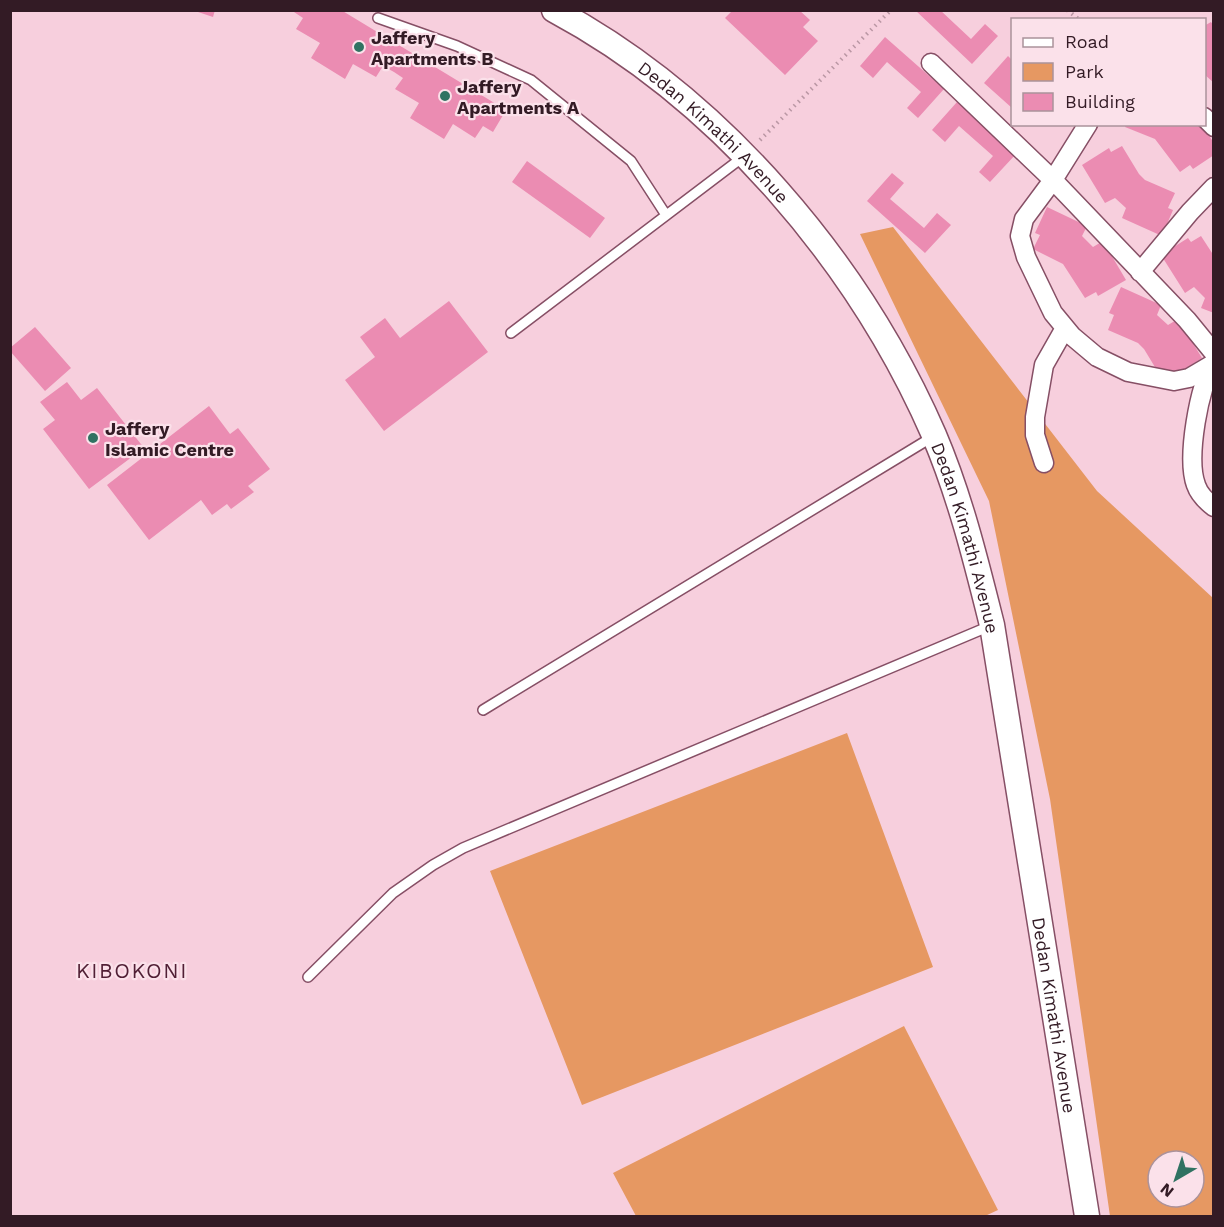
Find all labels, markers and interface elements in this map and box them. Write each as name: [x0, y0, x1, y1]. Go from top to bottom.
legend: [1011, 18, 1206, 126]
place label: Jaffery Apartments B: [371, 27, 494, 69]
text: Road: [1065, 31, 1109, 52]
marker: Jaffery Apartments B: [352, 40, 366, 54]
street label: Dedan Kimathi Avenue: [635, 57, 794, 207]
text: Park: [1065, 61, 1104, 82]
place label: Jaffery Apartments A: [457, 76, 580, 118]
marker: Jaffery Apartments A: [438, 89, 452, 103]
text: Building: [1065, 91, 1135, 112]
place label: Jaffery Islamic Centre: [105, 418, 234, 460]
marker: Jaffery Islamic Centre: [86, 431, 100, 445]
street label: Dedan Kimathi Avenue: [928, 439, 1004, 635]
street label: Dedan Kimathi Avenue: [1029, 915, 1081, 1115]
district label: KIBOKONI: [76, 958, 188, 983]
north arrow: [1146, 1149, 1206, 1209]
text: N: [1156, 1179, 1177, 1201]

